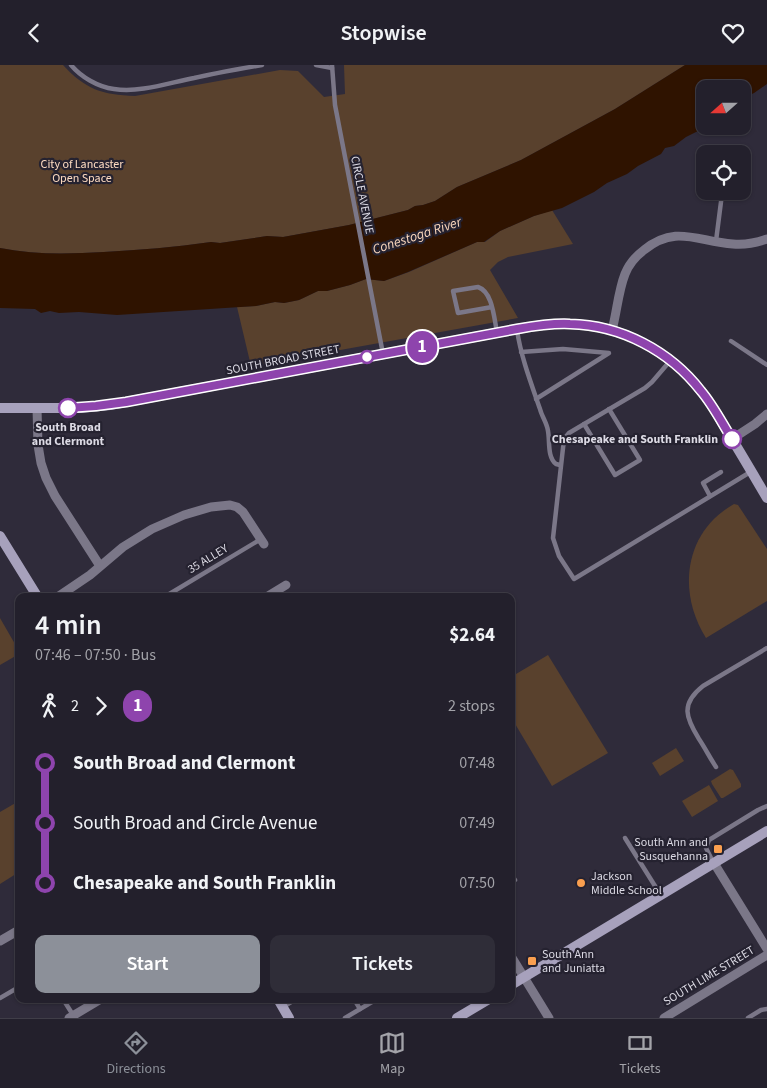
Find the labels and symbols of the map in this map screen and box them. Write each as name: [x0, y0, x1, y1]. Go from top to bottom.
north arrow: [696, 80, 751, 135]
street label: CIRCLE AVENUE: [346, 155, 378, 235]
park label: City of Lancaster Open Space: [41, 156, 124, 187]
water label: Conestoga River: [370, 212, 465, 260]
line badge: 1: [406, 331, 438, 363]
street label: SOUTH BROAD STREET: [225, 341, 342, 379]
unlabelled marker: [360, 350, 374, 364]
marker: South Broad and Clermont: [58, 398, 78, 418]
place label: South Broad and Clermont: [32, 419, 105, 450]
marker: Chesapeake and South Franklin: [722, 429, 742, 449]
place label: Chesapeake and South Franklin: [552, 431, 718, 448]
street label: 35 ALLEY: [185, 540, 232, 578]
place label: South Ann and Susquehanna: [634, 834, 708, 865]
marker: South Ann and Susquehanna: [712, 843, 724, 855]
place label: Jackson Middle School: [591, 868, 662, 899]
marker: Jackson Middle School: [575, 877, 587, 889]
street label: SOUTH LIME STREET: [660, 942, 758, 1010]
place label: South Ann and Juniatta: [542, 946, 605, 977]
marker: South Ann and Juniatta: [526, 955, 538, 967]

